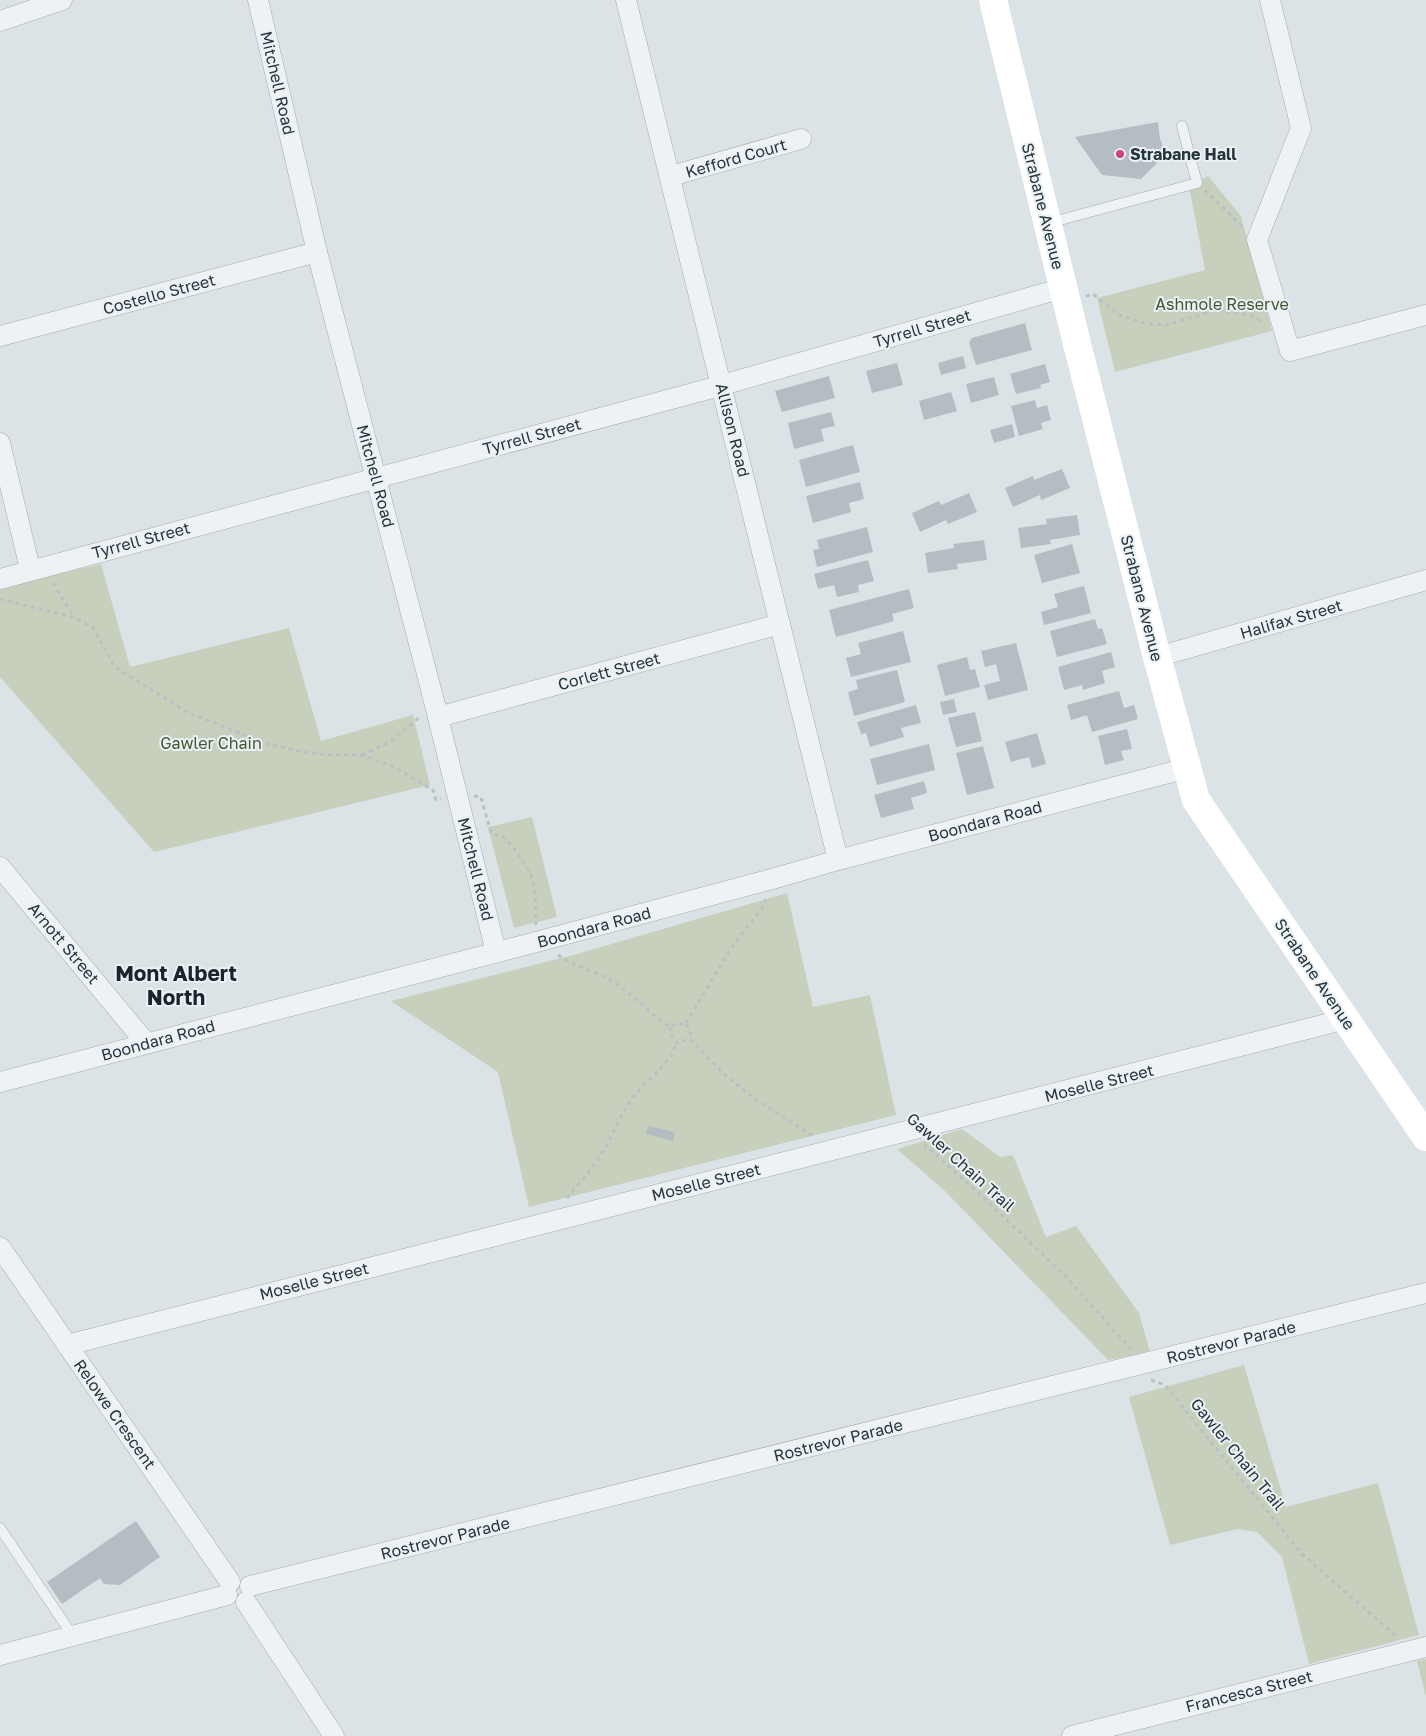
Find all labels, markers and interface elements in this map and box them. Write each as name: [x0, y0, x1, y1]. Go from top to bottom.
street label: Mitchell Road: [256, 29, 300, 137]
street label: Kefford Court: [683, 134, 789, 182]
street label: Strabane Avenue: [1018, 141, 1068, 271]
place label: Strabane Hall: [1130, 144, 1237, 164]
marker: Strabane Hall: [1114, 148, 1126, 160]
street label: Costello Street: [101, 269, 217, 319]
park label: Ashmole Reserve: [1155, 294, 1289, 314]
street label: Tyrrell Street: [871, 304, 973, 352]
street label: Allison Road: [712, 381, 754, 479]
street label: Tyrrell Street: [481, 413, 583, 459]
street label: Mitchell Road: [353, 422, 399, 530]
street label: Tyrrell Street: [90, 517, 192, 563]
street label: Strabane Avenue: [1117, 533, 1167, 663]
street label: Halifax Street: [1238, 595, 1344, 643]
street label: Corlett Street: [556, 648, 662, 694]
park label: Gawler Chain: [160, 733, 262, 753]
street label: Boondara Road: [926, 796, 1044, 846]
street label: Mitchell Road: [454, 815, 498, 923]
street label: Arnott Street: [24, 898, 104, 988]
street label: Boondara Road: [535, 902, 653, 952]
street label: Strabane Avenue: [1270, 915, 1360, 1033]
district label: Mont Albert North: [115, 960, 237, 1010]
street label: Boondara Road: [99, 1015, 217, 1065]
street label: Moselle Street: [1042, 1060, 1156, 1106]
street label: Gawler Chain Trail: [903, 1108, 1019, 1216]
street label: Moselle Street: [649, 1159, 763, 1205]
street label: Moselle Street: [257, 1258, 371, 1304]
street label: Rostrevor Parade: [1164, 1316, 1298, 1368]
street label: Relowe Crescent: [70, 1355, 160, 1473]
street label: Gawler Chain Trail: [1187, 1394, 1289, 1514]
street label: Rostrevor Parade: [771, 1414, 905, 1466]
street label: Rostrevor Parade: [378, 1512, 512, 1564]
street label: Francesca Street: [1183, 1666, 1315, 1716]

